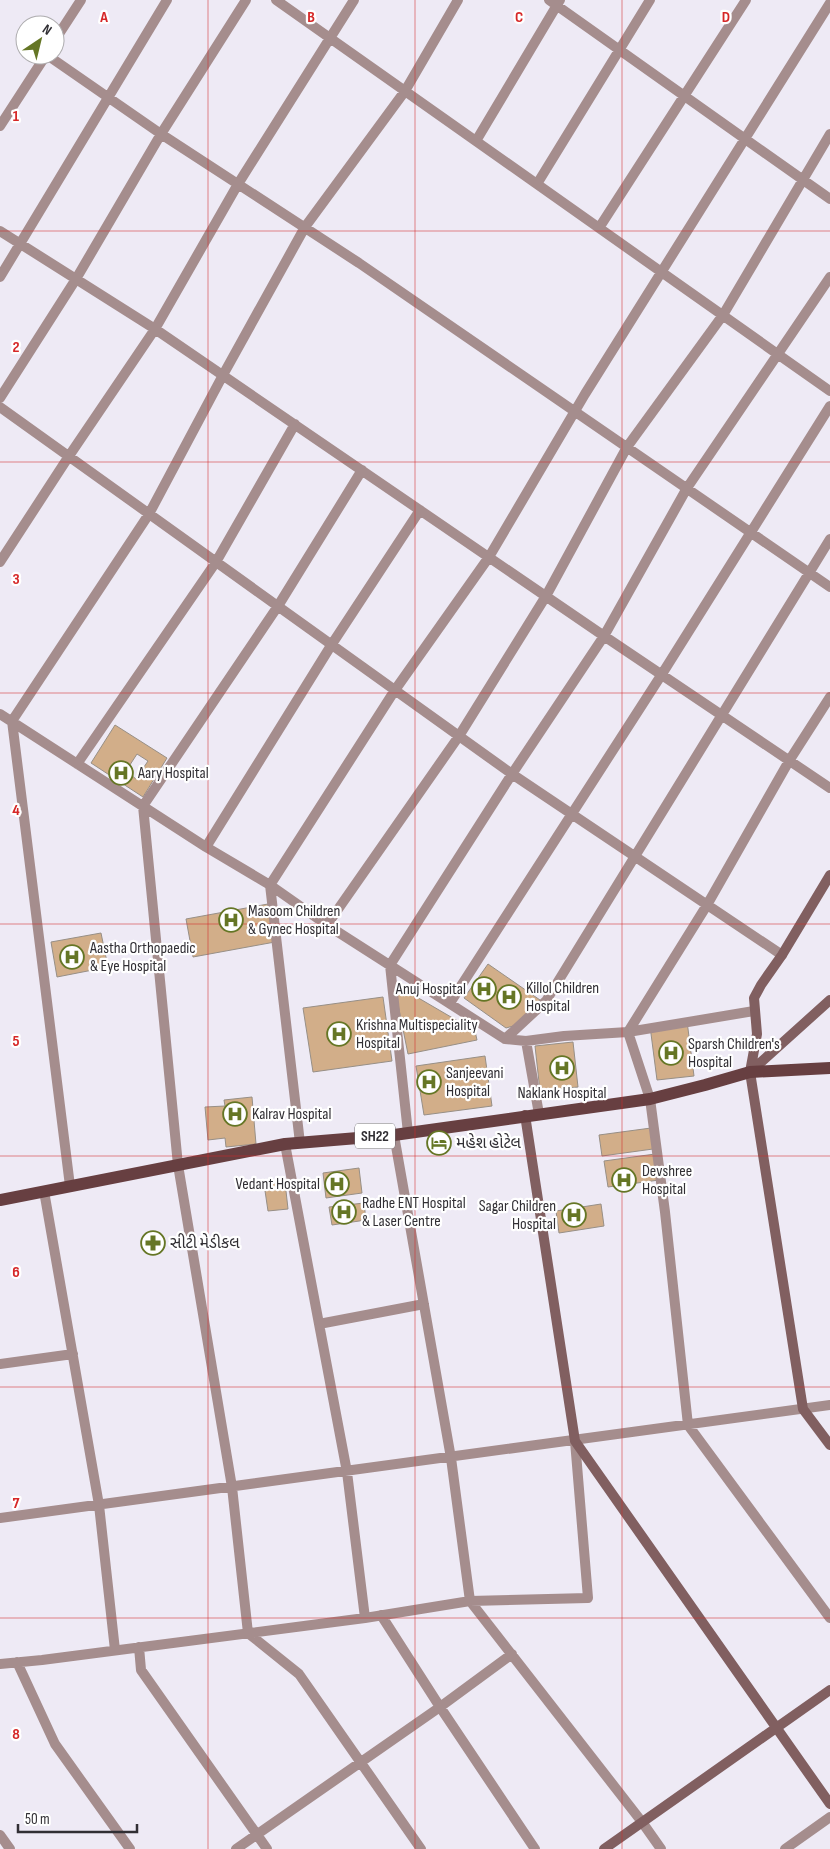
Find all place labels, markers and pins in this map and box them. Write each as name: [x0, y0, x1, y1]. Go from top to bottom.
hospital icon: Aary Hospital: [108, 760, 134, 786]
place label: Aary Hospital: [137, 764, 209, 783]
place label: Masoom Children & Gynec Hospital: [248, 902, 340, 939]
hospital icon: Masoom Children & Gynec Hospital: [218, 907, 244, 933]
place label: Aastha Orthopaedic & Eye Hospital: [89, 939, 196, 976]
hospital icon: Aastha Orthopaedic & Eye Hospital: [59, 944, 85, 970]
hospital icon: Anuj Hospital: [471, 976, 497, 1002]
place label: Killol Children Hospital: [526, 979, 599, 1016]
place label: Anuj Hospital: [395, 980, 466, 999]
hospital icon: Killol Children Hospital: [496, 984, 522, 1010]
place label: Krishna Multispeciality Hospital: [356, 1016, 478, 1053]
hospital icon: Krishna Multispeciality Hospital: [326, 1021, 352, 1047]
place label: Sparsh Children's Hospital: [688, 1035, 780, 1072]
hospital icon: Sparsh Children's Hospital: [658, 1040, 684, 1066]
hospital icon: Naklank Hospital: [549, 1055, 575, 1081]
place label: Sanjeevani Hospital: [446, 1064, 503, 1101]
hospital icon: Sanjeevani Hospital: [416, 1069, 442, 1095]
place label: Naklank Hospital: [517, 1084, 607, 1103]
hospital icon: Kalrav Hospital: [222, 1101, 248, 1127]
place label: Kalrav Hospital: [252, 1105, 331, 1124]
hotel icon: મહેશ હોટેલ: [426, 1130, 452, 1156]
place label: મહેશ હોટેલ: [456, 1132, 522, 1153]
place label: Devshree Hospital: [642, 1162, 692, 1199]
hospital icon: Devshree Hospital: [611, 1167, 637, 1193]
hospital icon: Vedant Hospital: [324, 1171, 350, 1197]
place label: Vedant Hospital: [236, 1175, 320, 1194]
place label: Radhe ENT Hospital & Laser Centre: [362, 1194, 466, 1231]
place label: Sagar Children Hospital: [479, 1197, 556, 1234]
hospital icon: Radhe ENT Hospital & Laser Centre: [331, 1199, 357, 1225]
hospital icon: Sagar Children Hospital: [561, 1202, 587, 1228]
pharmacy icon: સીટી મેડીકલ: [140, 1230, 166, 1256]
place label: સીટી મેડીકલ: [170, 1232, 240, 1253]

